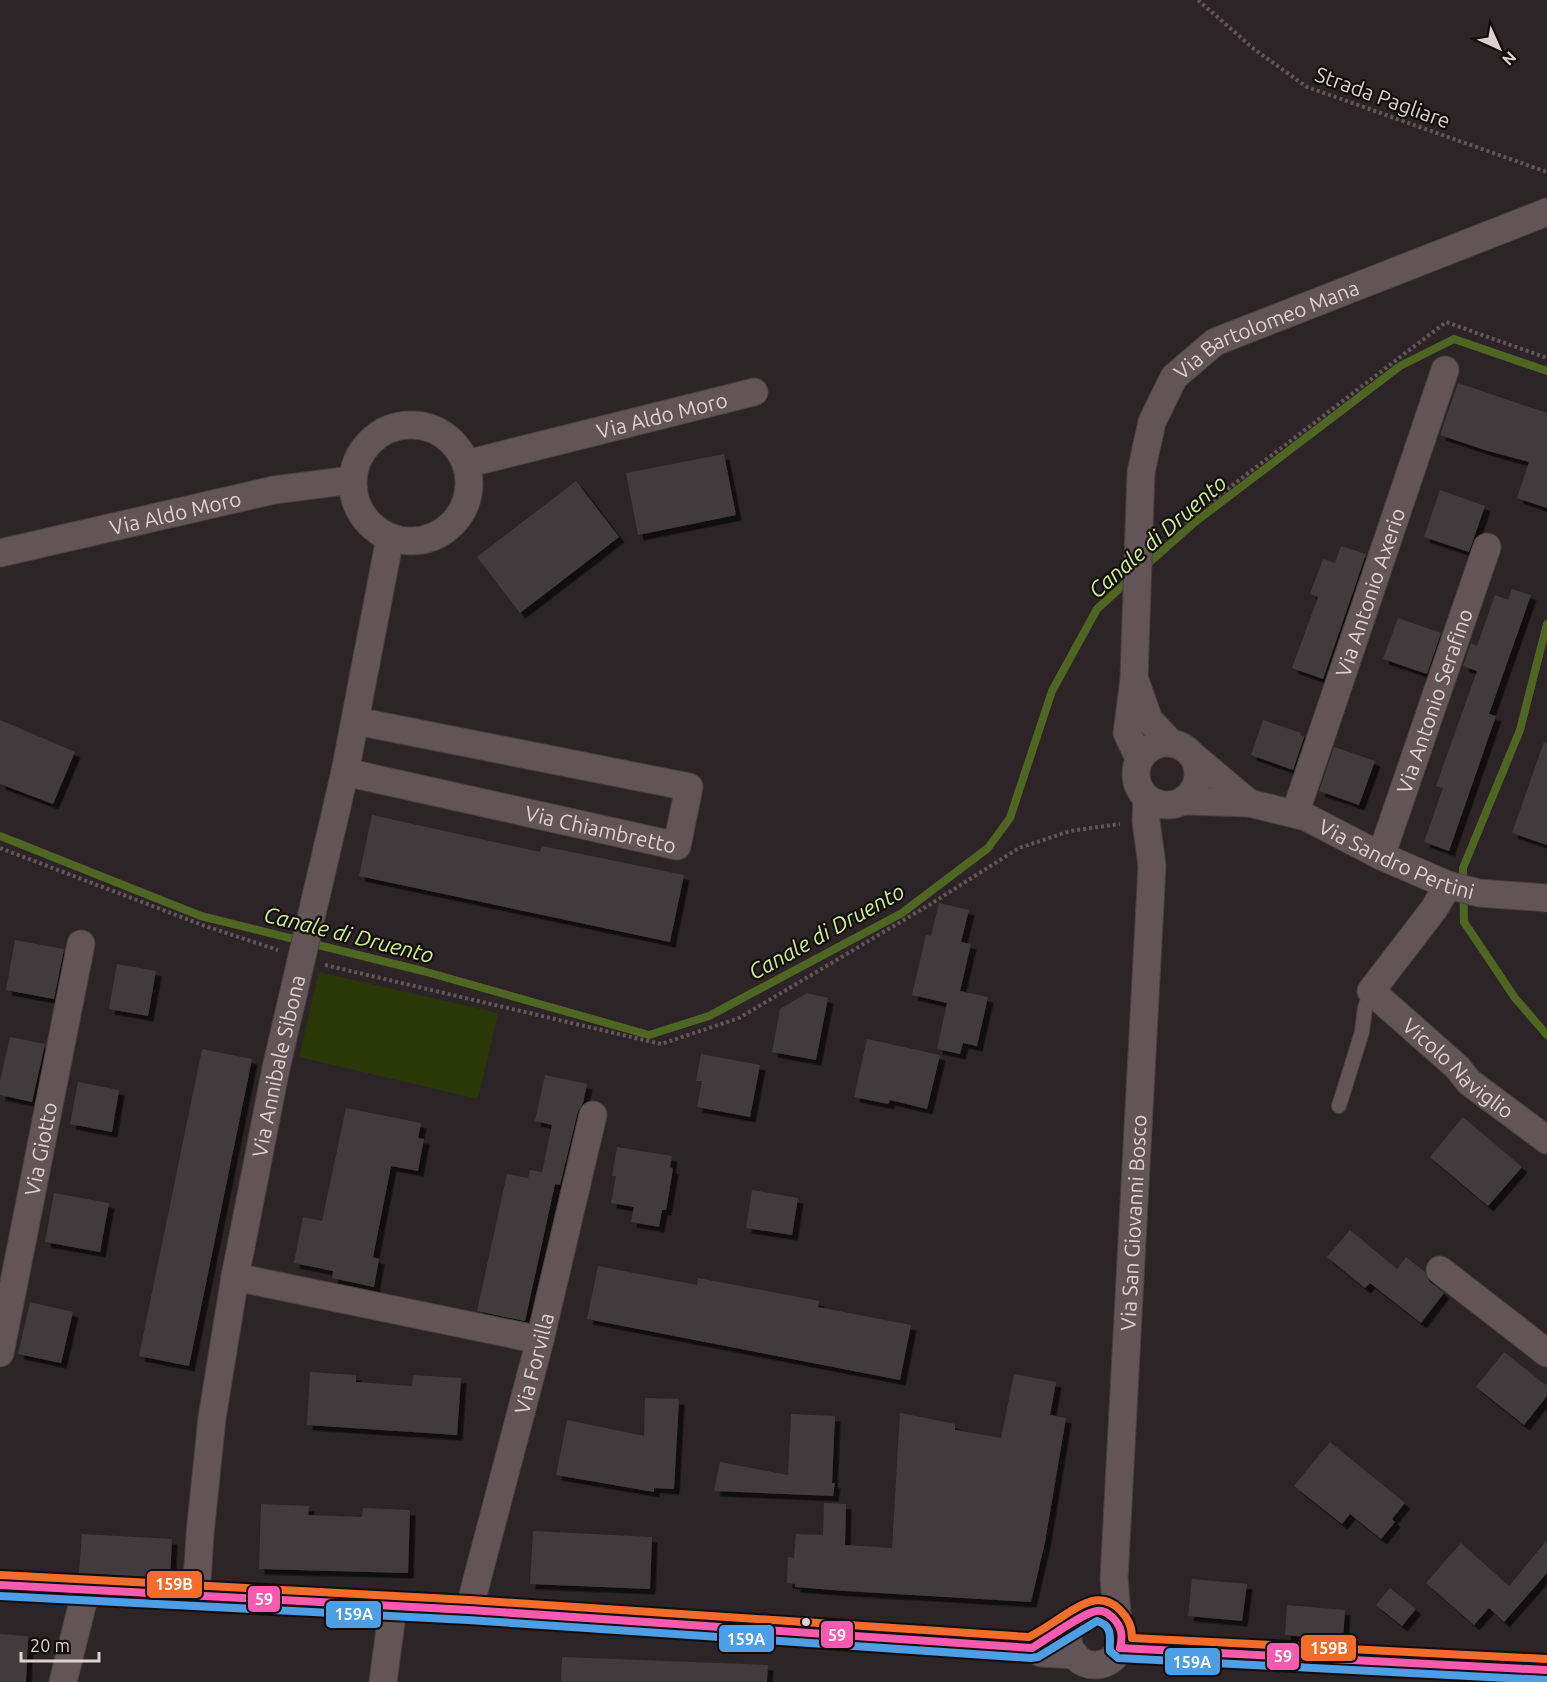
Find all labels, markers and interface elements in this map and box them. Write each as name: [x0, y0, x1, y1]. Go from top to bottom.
north arrow: [1469, 18, 1529, 78]
text: N: [1499, 48, 1520, 69]
street label: Strada Pagliare: [1312, 61, 1454, 133]
street label: Via Bartolomeo Mana: [1169, 275, 1362, 384]
street label: Via Aldo Moro: [594, 387, 730, 443]
water label: Canale di Druento: [1083, 469, 1231, 602]
street label: Via Aldo Moro: [107, 486, 243, 539]
street label: Via Antonio Axerio: [1330, 505, 1410, 680]
street label: Via Antonio Serafino: [1391, 605, 1477, 796]
street label: Via Chiambretto: [523, 801, 679, 857]
street label: Via Sandro Pertini: [1315, 814, 1477, 903]
water label: Canale di Druento: [744, 878, 908, 984]
water label: Canale di Druento: [262, 901, 436, 967]
street label: Via Annibale Sibona: [247, 972, 309, 1159]
street label: Vicolo Naviglio: [1398, 1013, 1519, 1123]
street label: Via Giotto: [19, 1100, 61, 1198]
street label: Via San Giovanni Bosco: [1115, 1114, 1151, 1331]
street label: Via Forvilla: [509, 1310, 558, 1417]
line badge: 159B: [146, 1570, 203, 1599]
text: 159B: [155, 1575, 193, 1593]
line badge: 59: [247, 1585, 281, 1613]
text: 59: [255, 1590, 273, 1608]
line badge: 159A: [325, 1600, 382, 1629]
text: 159A: [335, 1605, 374, 1623]
unlabelled marker: [800, 1616, 812, 1628]
line badge: 59: [820, 1620, 854, 1649]
line badge: 159A: [718, 1624, 775, 1653]
scale bar: [21, 1625, 99, 1663]
text: 59: [828, 1626, 846, 1644]
text: 159A: [727, 1630, 766, 1648]
line badge: 159B: [1300, 1634, 1357, 1662]
text: 20 m: [30, 1635, 70, 1655]
text: 159B: [1310, 1639, 1348, 1657]
line badge: 59: [1266, 1642, 1300, 1671]
line badge: 159A: [1164, 1647, 1221, 1676]
text: 59: [1274, 1647, 1292, 1665]
text: 159A: [1173, 1653, 1212, 1671]

